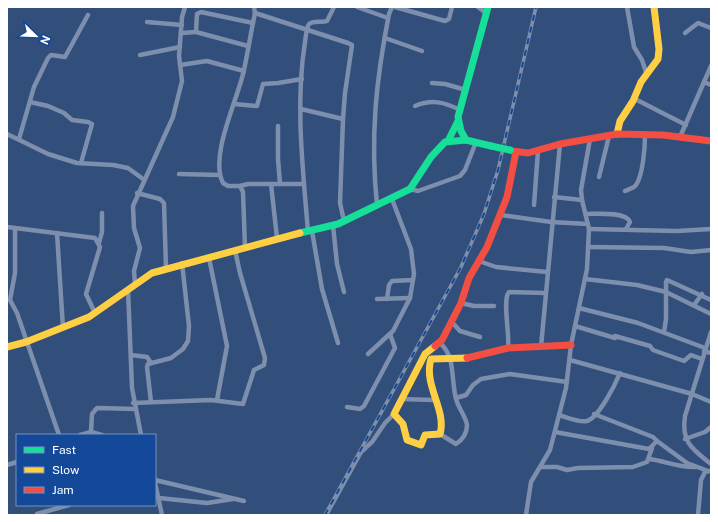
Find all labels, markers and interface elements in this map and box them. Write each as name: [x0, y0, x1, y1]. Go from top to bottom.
north arrow: [16, 16, 56, 56]
text: N: [38, 34, 52, 46]
legend: [16, 434, 156, 506]
text: Fast: [52, 443, 77, 457]
text: Slow: [52, 463, 80, 477]
text: Jam: [52, 483, 74, 497]

